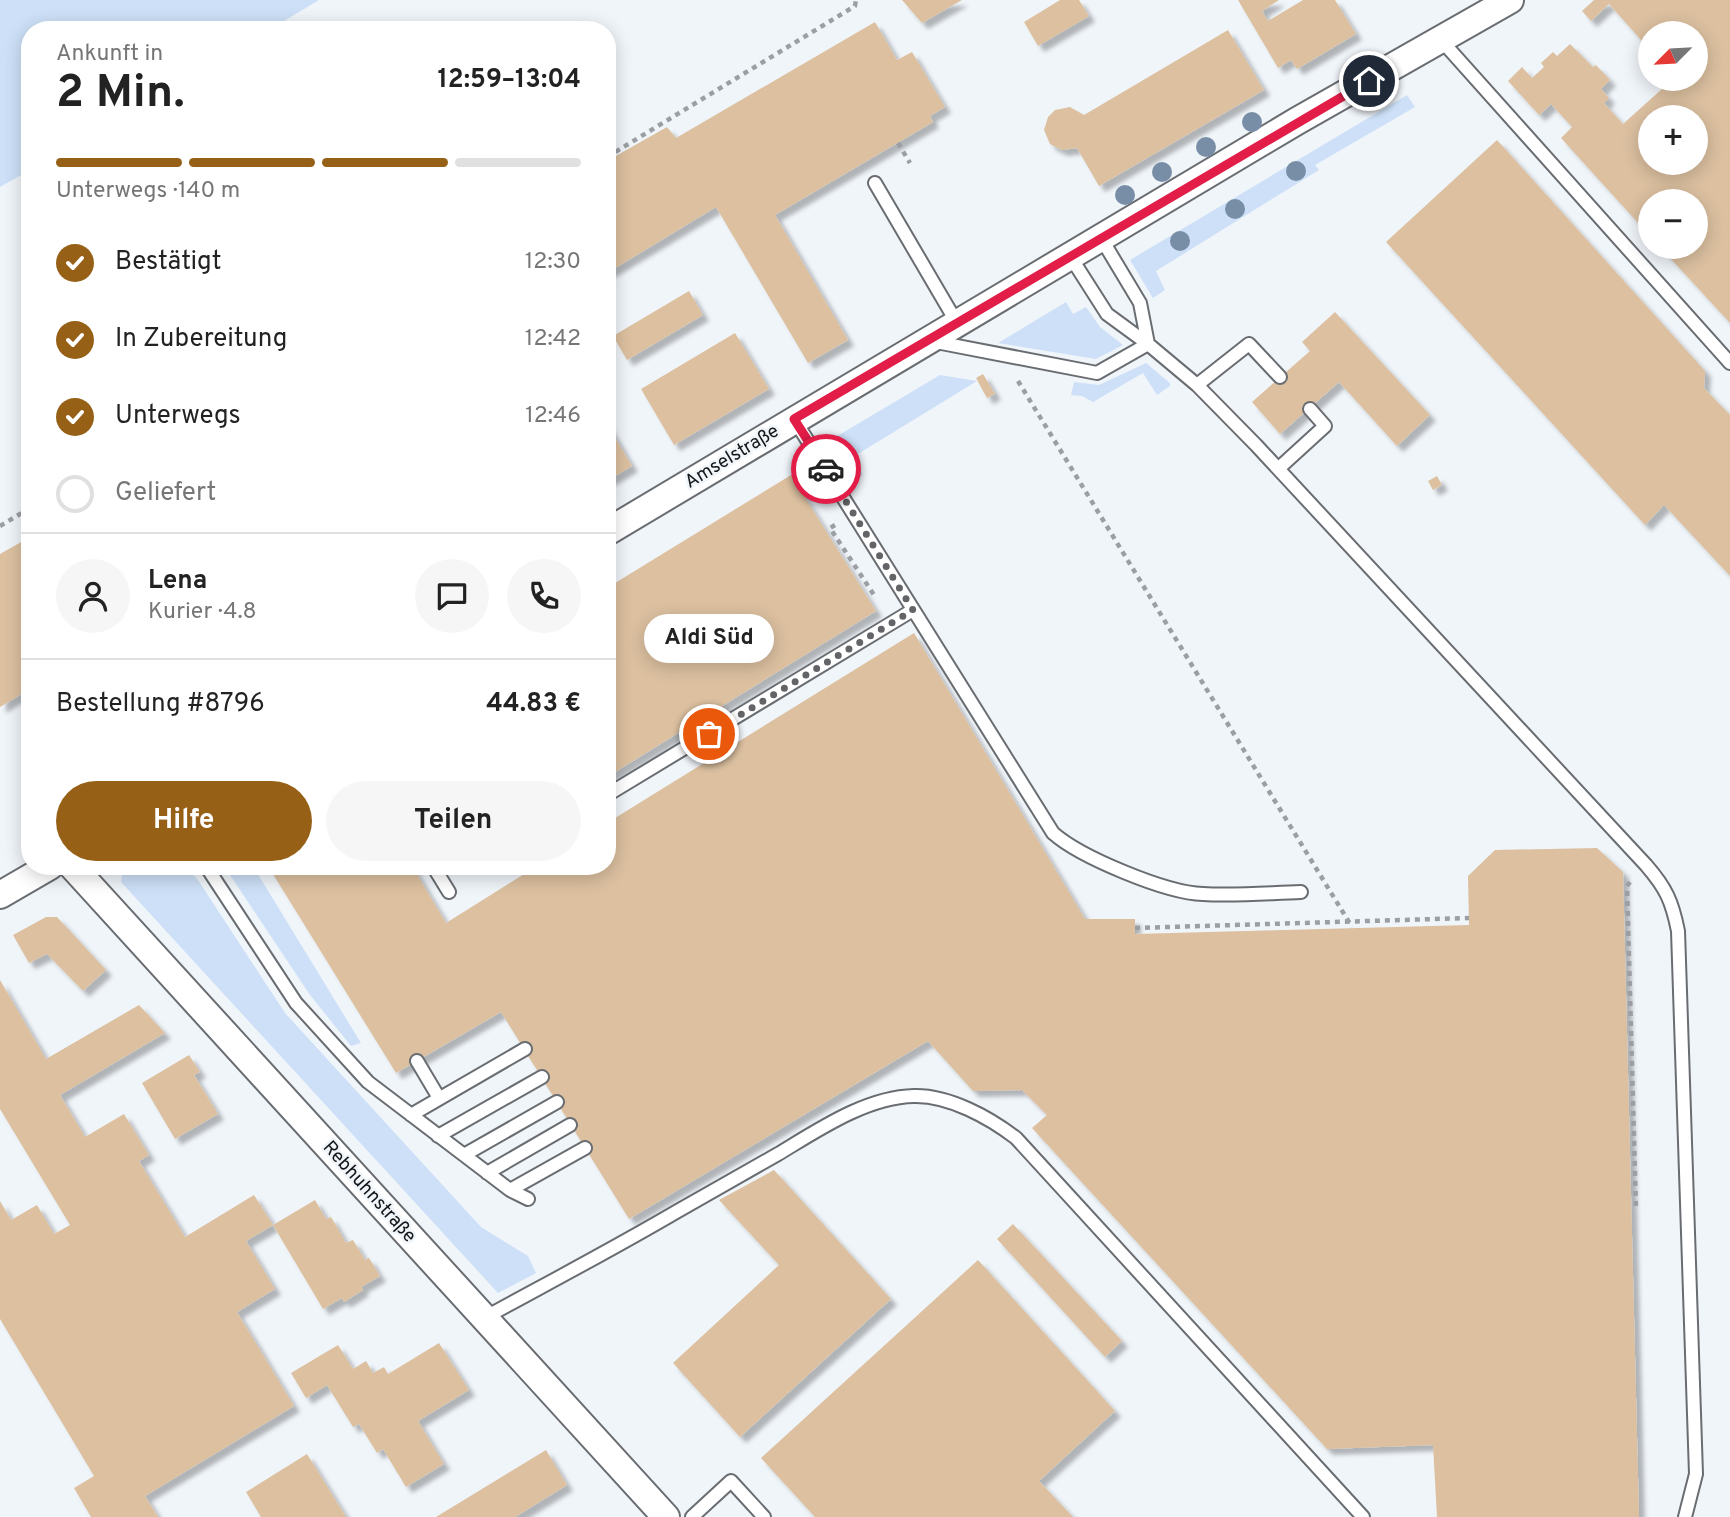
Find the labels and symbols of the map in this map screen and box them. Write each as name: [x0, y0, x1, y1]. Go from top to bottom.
north arrow: [1638, 21, 1708, 91]
pin: [1339, 51, 1399, 111]
street label: Amselstraße: [680, 419, 784, 495]
courier: [791, 434, 861, 504]
callout: Aldi Süd: [644, 615, 774, 664]
pin: [679, 704, 739, 764]
street label: Rebhuhnstraße: [317, 1136, 421, 1248]

